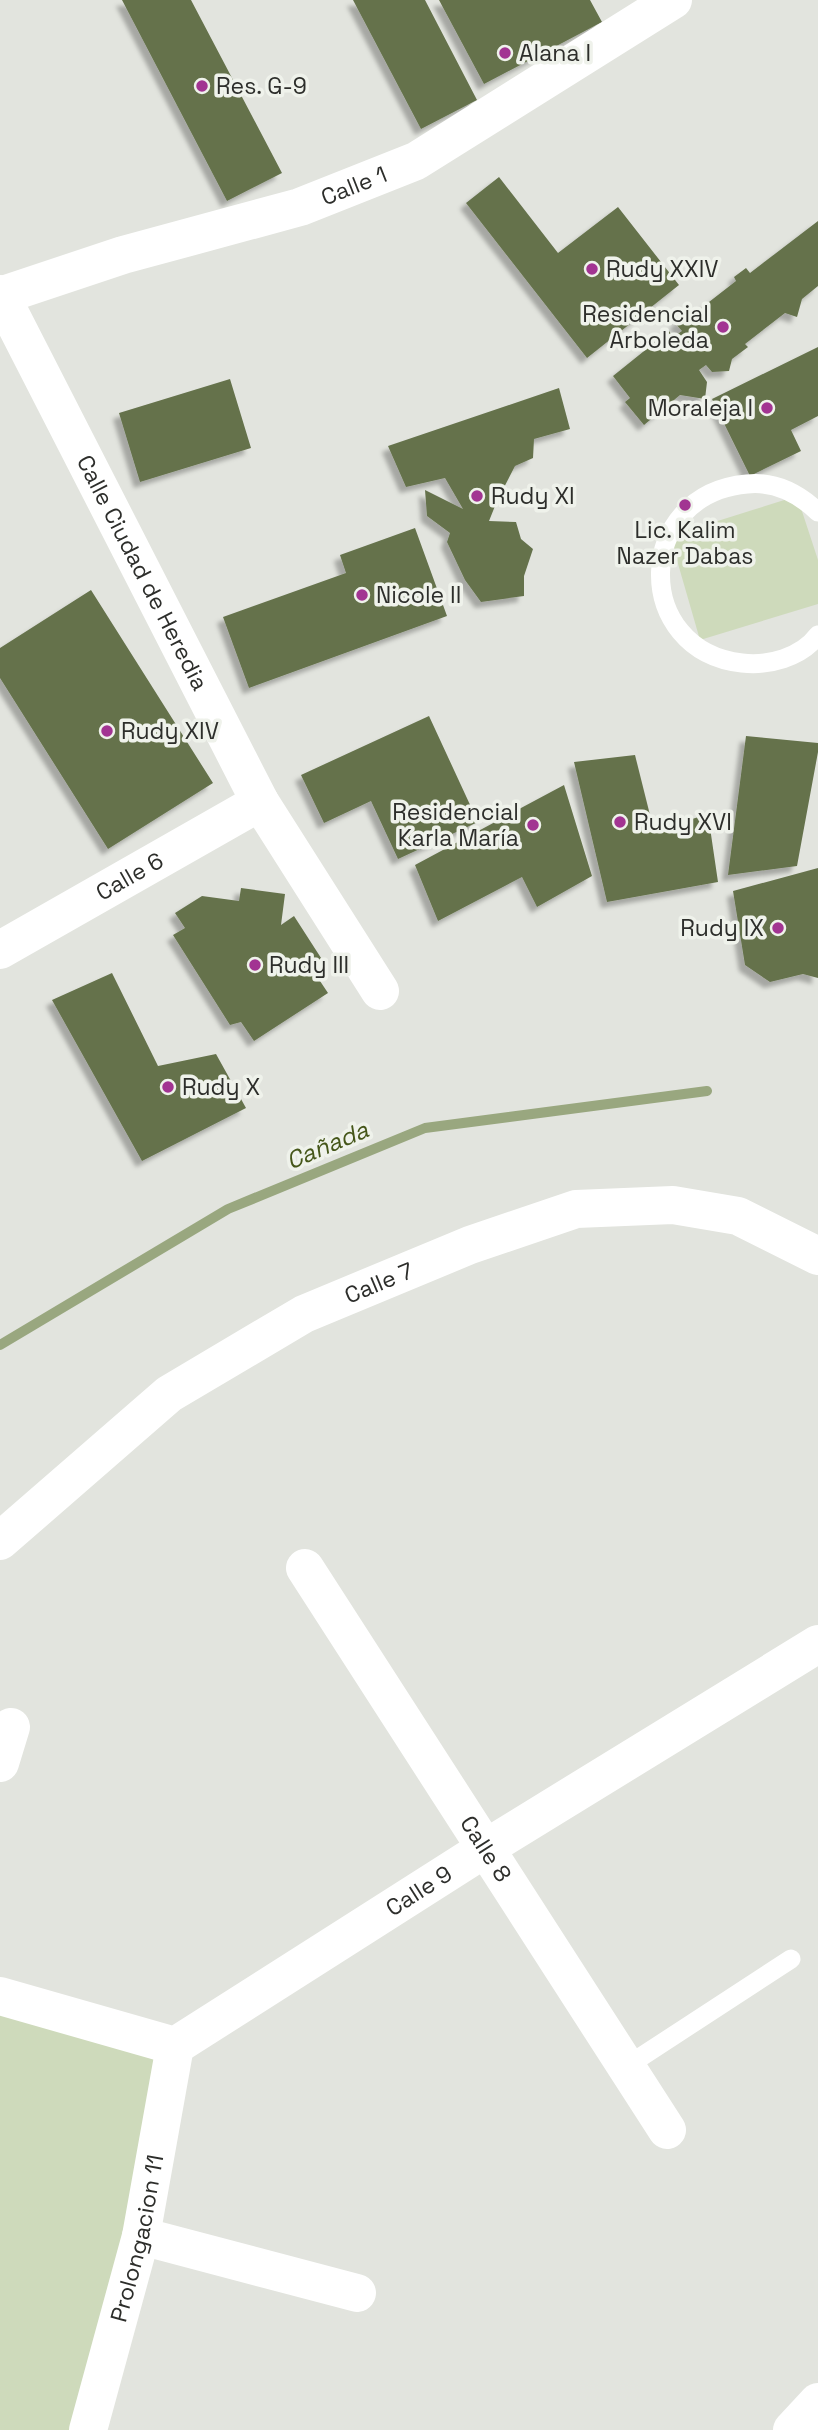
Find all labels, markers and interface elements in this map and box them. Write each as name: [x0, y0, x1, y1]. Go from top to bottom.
place label: Alana I: [519, 38, 591, 68]
marker: Alana I: [497, 45, 513, 61]
place label: Res. G-9: [216, 71, 307, 101]
marker: Res. G-9: [194, 78, 210, 94]
street label: Calle 1: [317, 159, 391, 212]
place label: Rudy XXIV: [606, 254, 719, 284]
marker: Rudy XXIV: [584, 261, 600, 277]
place label: Residencial Arboleda: [582, 299, 709, 355]
marker: Residencial Arboleda: [715, 319, 731, 335]
place label: Moraleja I: [648, 393, 753, 423]
marker: Moraleja I: [759, 400, 775, 416]
street label: Calle Ciudad de Heredia: [70, 450, 215, 695]
place label: Rudy XI: [491, 481, 575, 511]
marker: Rudy XI: [469, 488, 485, 504]
marker: Lic. Kalim Nazer Dabas: [677, 497, 693, 513]
place label: Lic. Kalim Nazer Dabas: [617, 515, 753, 571]
place label: Nicole II: [376, 580, 461, 610]
marker: Nicole II: [354, 587, 370, 603]
place label: Rudy XIV: [121, 716, 219, 746]
marker: Rudy XIV: [99, 723, 115, 739]
place label: Residencial Karla María: [392, 797, 519, 853]
place label: Rudy XVI: [634, 807, 732, 837]
marker: Rudy XVI: [612, 814, 628, 830]
marker: Residencial Karla María: [525, 817, 541, 833]
street label: Calle 6: [90, 845, 169, 907]
place label: Rudy IX: [680, 913, 764, 943]
marker: Rudy IX: [770, 920, 786, 936]
place label: Rudy III: [269, 950, 349, 980]
marker: Rudy III: [247, 957, 263, 973]
place label: Rudy X: [182, 1072, 260, 1102]
marker: Rudy X: [160, 1079, 176, 1095]
water label: Cañada: [281, 1114, 373, 1176]
street label: Calle 7: [340, 1255, 418, 1311]
street label: Calle 8: [453, 1810, 518, 1888]
street label: Calle 9: [380, 1859, 458, 1923]
street label: Prolongacion 11: [103, 2152, 170, 2325]

